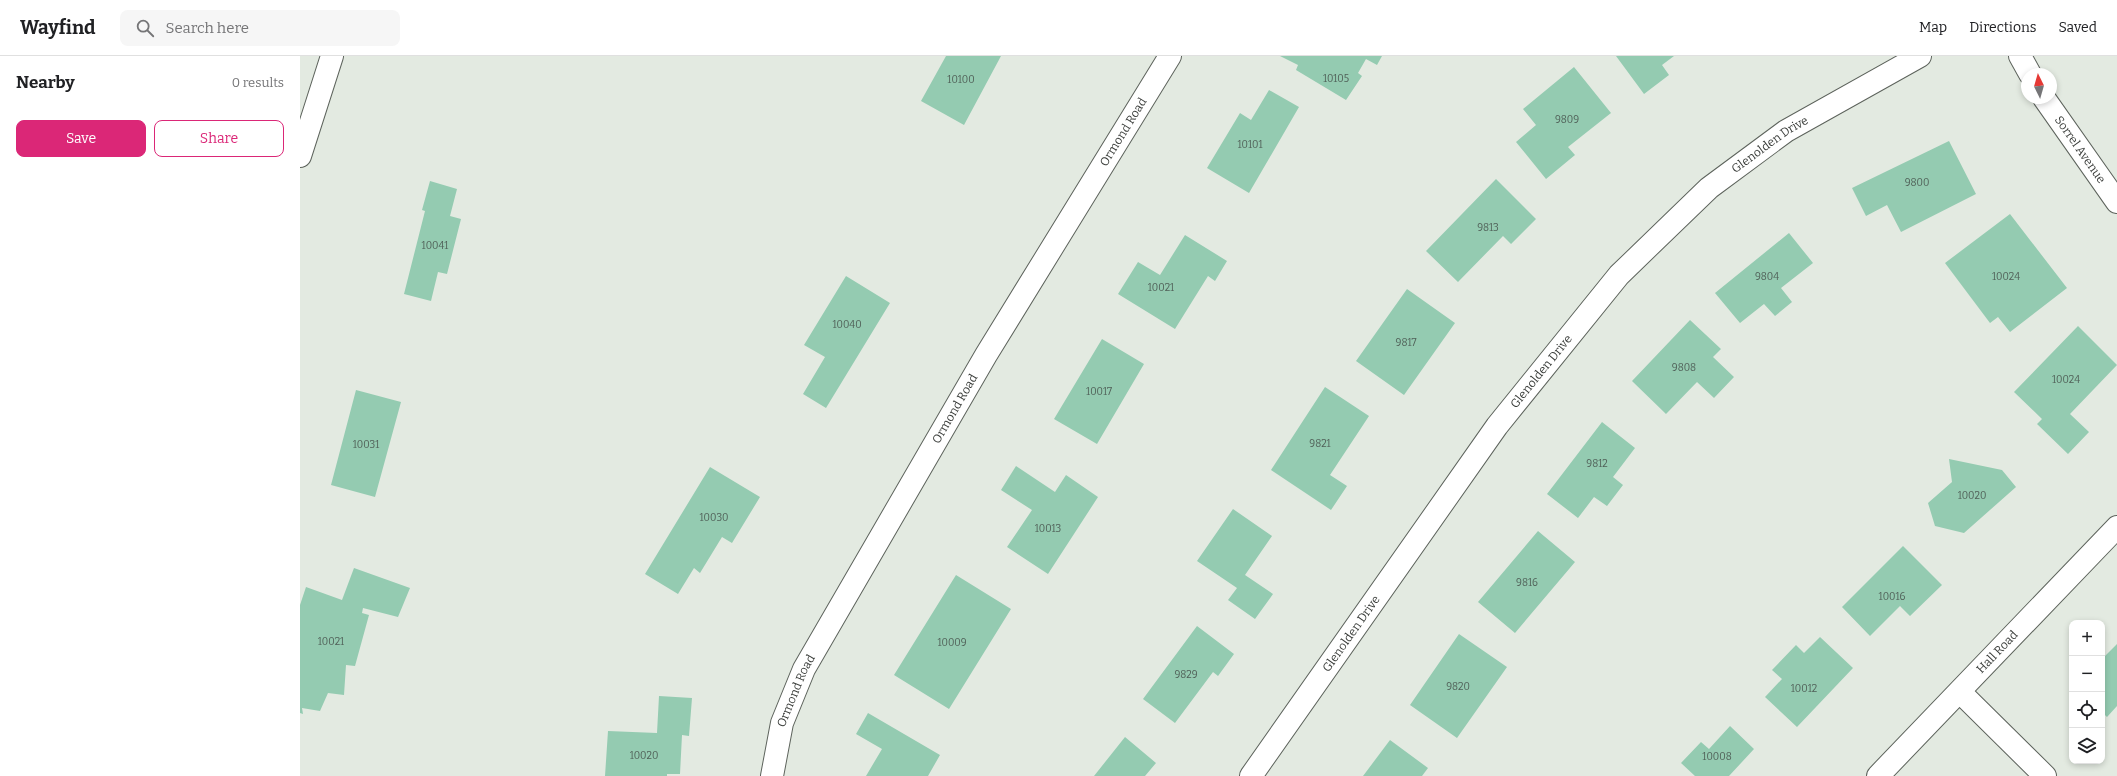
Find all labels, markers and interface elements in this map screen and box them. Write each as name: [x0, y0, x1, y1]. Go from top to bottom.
search box: [120, 10, 400, 46]
text: Wayfind: [20, 16, 96, 39]
icon: search: [134, 17, 156, 39]
text: Search here: [166, 19, 249, 37]
text: Map: [1919, 19, 1947, 36]
text: Directions: [1969, 19, 2037, 36]
text: Saved: [2059, 19, 2097, 36]
north arrow: [2021, 68, 2057, 104]
text: Nearby: [16, 72, 75, 93]
house number: 10105: [1323, 73, 1349, 85]
house number: 10100: [947, 74, 975, 86]
text: 0 results: [232, 75, 284, 90]
street label: Ormond Road: [1097, 95, 1150, 169]
street label: Glenolden Drive: [1729, 113, 1810, 176]
street label: Sorrel Avenue: [2052, 113, 2109, 186]
house number: 9809: [1555, 114, 1579, 126]
button: Save: [16, 120, 146, 157]
button: Share: [154, 120, 284, 157]
house number: 10101: [1238, 139, 1262, 151]
house number: 9800: [1905, 177, 1929, 189]
house number: 9813: [1477, 222, 1499, 234]
house number: 10041: [422, 240, 448, 252]
house number: 9804: [1755, 271, 1779, 283]
house number: 10024: [1992, 271, 2020, 283]
house number: 10021: [1148, 282, 1174, 294]
house number: 10040: [832, 319, 862, 331]
street label: Glenolden Drive: [1507, 332, 1575, 411]
house number: 9817: [1396, 337, 1416, 349]
house number: 9808: [1672, 362, 1696, 374]
street label: Ormond Road: [929, 372, 980, 446]
house number: 10024: [2052, 374, 2080, 386]
house number: 10017: [1086, 386, 1112, 398]
house number: 9821: [1309, 438, 1331, 450]
house number: 10031: [353, 439, 379, 451]
house number: 9812: [1586, 458, 1608, 470]
house number: 10020: [1958, 490, 1986, 502]
house number: 10030: [700, 512, 729, 524]
house number: 10013: [1035, 523, 1062, 535]
house number: 9816: [1516, 577, 1538, 589]
house number: 10016: [1879, 591, 1906, 603]
street label: Glenolden Drive: [1319, 593, 1383, 675]
map controls: [2069, 620, 2105, 764]
button: +: [2069, 620, 2105, 656]
street label: Hall Road: [1974, 628, 2021, 676]
house number: 10021: [318, 636, 344, 648]
house number: 10009: [937, 637, 967, 649]
street label: Ormond Road: [774, 652, 818, 729]
button: −: [2069, 656, 2105, 692]
house number: 9829: [1174, 669, 1198, 681]
house number: 9820: [1446, 681, 1470, 693]
house number: 10012: [1791, 683, 1817, 695]
button: locate: [2069, 692, 2105, 728]
button: layers: [2069, 728, 2105, 764]
house number: 10020: [630, 750, 658, 762]
house number: 10008: [1702, 751, 1732, 763]

